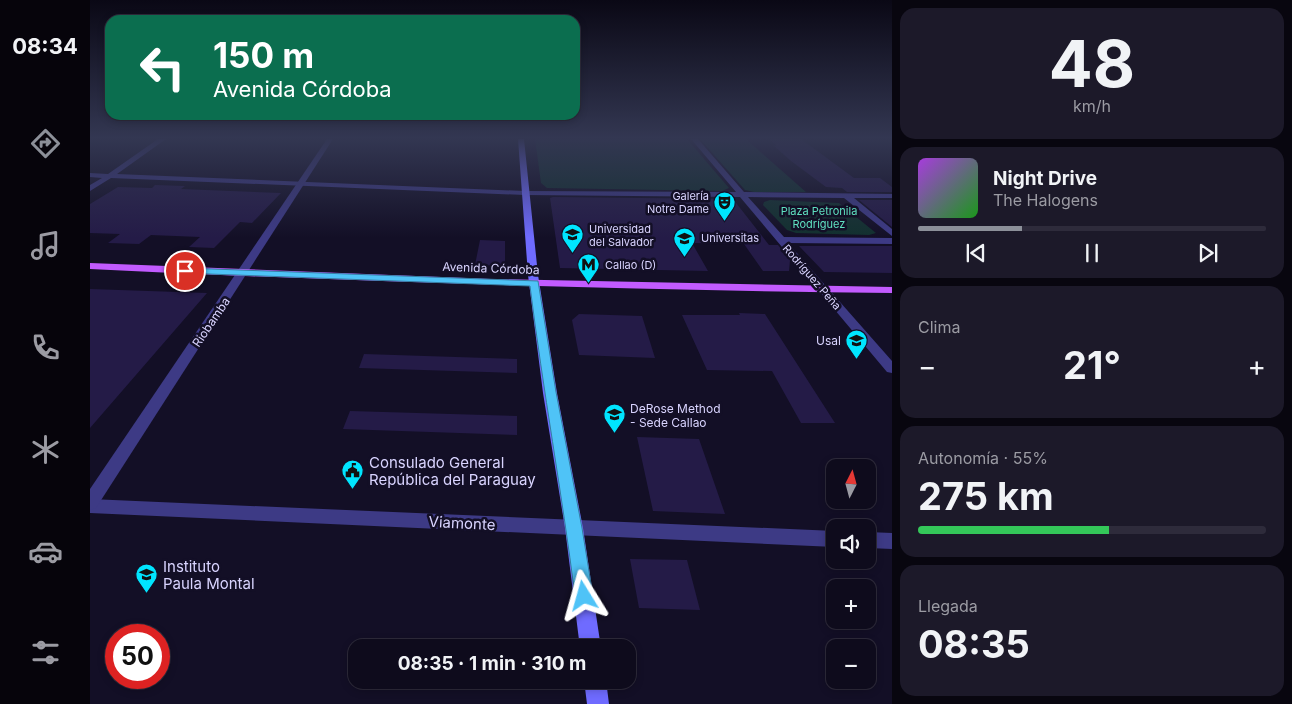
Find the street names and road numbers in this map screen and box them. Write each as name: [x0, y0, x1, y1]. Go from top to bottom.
street label: Rodríguez Peña: [780, 241, 844, 313]
street label: Avenida Córdoba: [442, 259, 540, 277]
street label: Riobamba: [189, 294, 233, 350]
street label: Viamonte: [428, 512, 496, 534]

